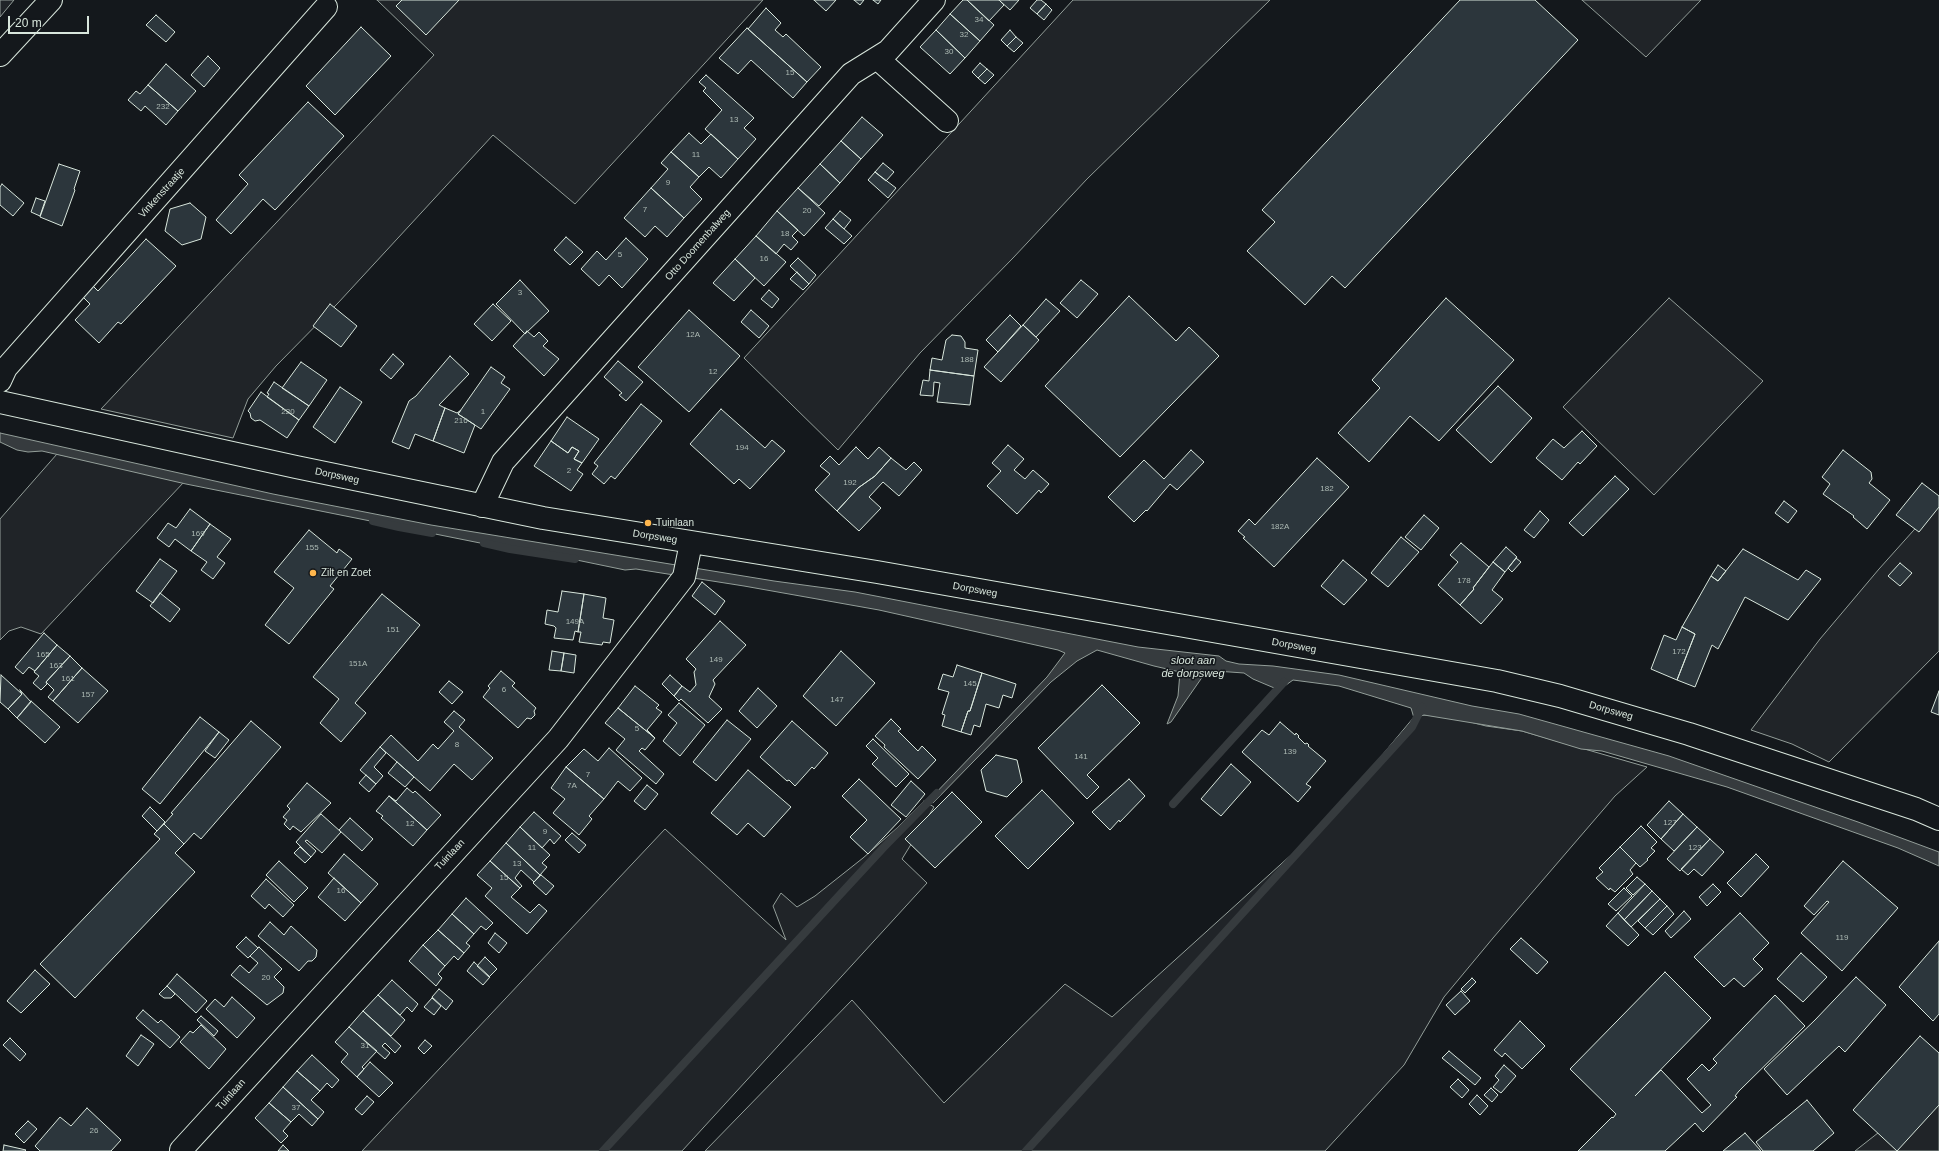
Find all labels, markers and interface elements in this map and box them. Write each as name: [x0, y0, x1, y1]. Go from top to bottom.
scale bar: [10, 8, 91, 34]
house number: 34: [975, 15, 983, 25]
text: 20 m: [15, 16, 42, 30]
house number: 32: [960, 30, 968, 40]
house number: 30: [945, 47, 953, 57]
house number: 15: [786, 68, 794, 78]
house number: 232: [156, 102, 170, 112]
house number: 13: [730, 115, 738, 125]
house number: 11: [692, 150, 700, 160]
street label: Vinkenstraatje: [136, 166, 188, 220]
house number: 9: [666, 178, 670, 188]
house number: 7: [643, 205, 647, 215]
house number: 20: [803, 206, 811, 216]
street label: Otto Doornenbalweg: [663, 207, 733, 283]
house number: 18: [781, 229, 789, 239]
house number: 5: [618, 250, 622, 260]
house number: 16: [760, 254, 768, 264]
house number: 3: [518, 288, 522, 298]
house number: 12A: [686, 330, 700, 340]
house number: 188: [960, 355, 974, 365]
house number: 12: [709, 367, 717, 377]
house number: 220: [281, 407, 295, 417]
house number: 1: [481, 407, 485, 417]
house number: 216: [454, 416, 468, 426]
house number: 194: [735, 443, 749, 453]
street label: Dorpsweg: [314, 465, 360, 487]
house number: 2: [567, 466, 571, 476]
house number: 192: [843, 478, 857, 488]
house number: 182: [1320, 484, 1334, 494]
place label: Tuinlaan: [656, 517, 694, 529]
marker: Tuinlaan: [643, 518, 653, 528]
house number: 182A: [1271, 522, 1289, 532]
street label: Dorpsweg: [632, 528, 678, 546]
house number: 169: [191, 529, 205, 539]
house number: 155: [305, 543, 319, 553]
place label: Zilt en Zoet: [321, 567, 371, 579]
marker: Zilt en Zoet: [308, 568, 318, 578]
house number: 178: [1457, 576, 1471, 586]
street label: Dorpsweg: [952, 580, 998, 600]
house number: 149A: [566, 617, 584, 627]
house number: 151: [386, 625, 400, 635]
street label: Dorpsweg: [1271, 636, 1317, 656]
house number: 172: [1672, 647, 1686, 657]
house number: 165: [36, 650, 50, 660]
water label: sloot aan de dorpsweg: [1162, 654, 1224, 680]
house number: 149: [709, 655, 723, 665]
house number: 151A: [349, 659, 367, 669]
house number: 163: [49, 661, 63, 671]
house number: 161: [61, 674, 75, 684]
house number: 145: [963, 679, 977, 689]
house number: 6: [502, 685, 506, 695]
house number: 157: [81, 690, 95, 700]
house number: 147: [830, 695, 844, 705]
street label: Dorpsweg: [1588, 699, 1634, 723]
house number: 5: [635, 724, 639, 734]
house number: 8: [455, 740, 459, 750]
house number: 139: [1283, 747, 1297, 757]
house number: 141: [1074, 752, 1088, 762]
house number: 7: [586, 770, 590, 780]
house number: 7A: [567, 781, 577, 791]
house number: 127: [1663, 818, 1677, 828]
house number: 12: [406, 819, 414, 829]
house number: 9: [543, 827, 547, 837]
street label: Tuinlaan: [433, 837, 467, 873]
house number: 11: [528, 843, 536, 853]
house number: 123: [1688, 843, 1702, 853]
house number: 13: [513, 859, 521, 869]
house number: 15: [500, 873, 508, 883]
house number: 16: [337, 886, 345, 896]
house number: 119: [1836, 933, 1848, 943]
house number: 20: [262, 973, 270, 983]
house number: 31: [361, 1041, 369, 1051]
street label: Tuinlaan: [214, 1077, 248, 1113]
house number: 37: [292, 1103, 300, 1113]
house number: 26: [90, 1126, 98, 1136]

